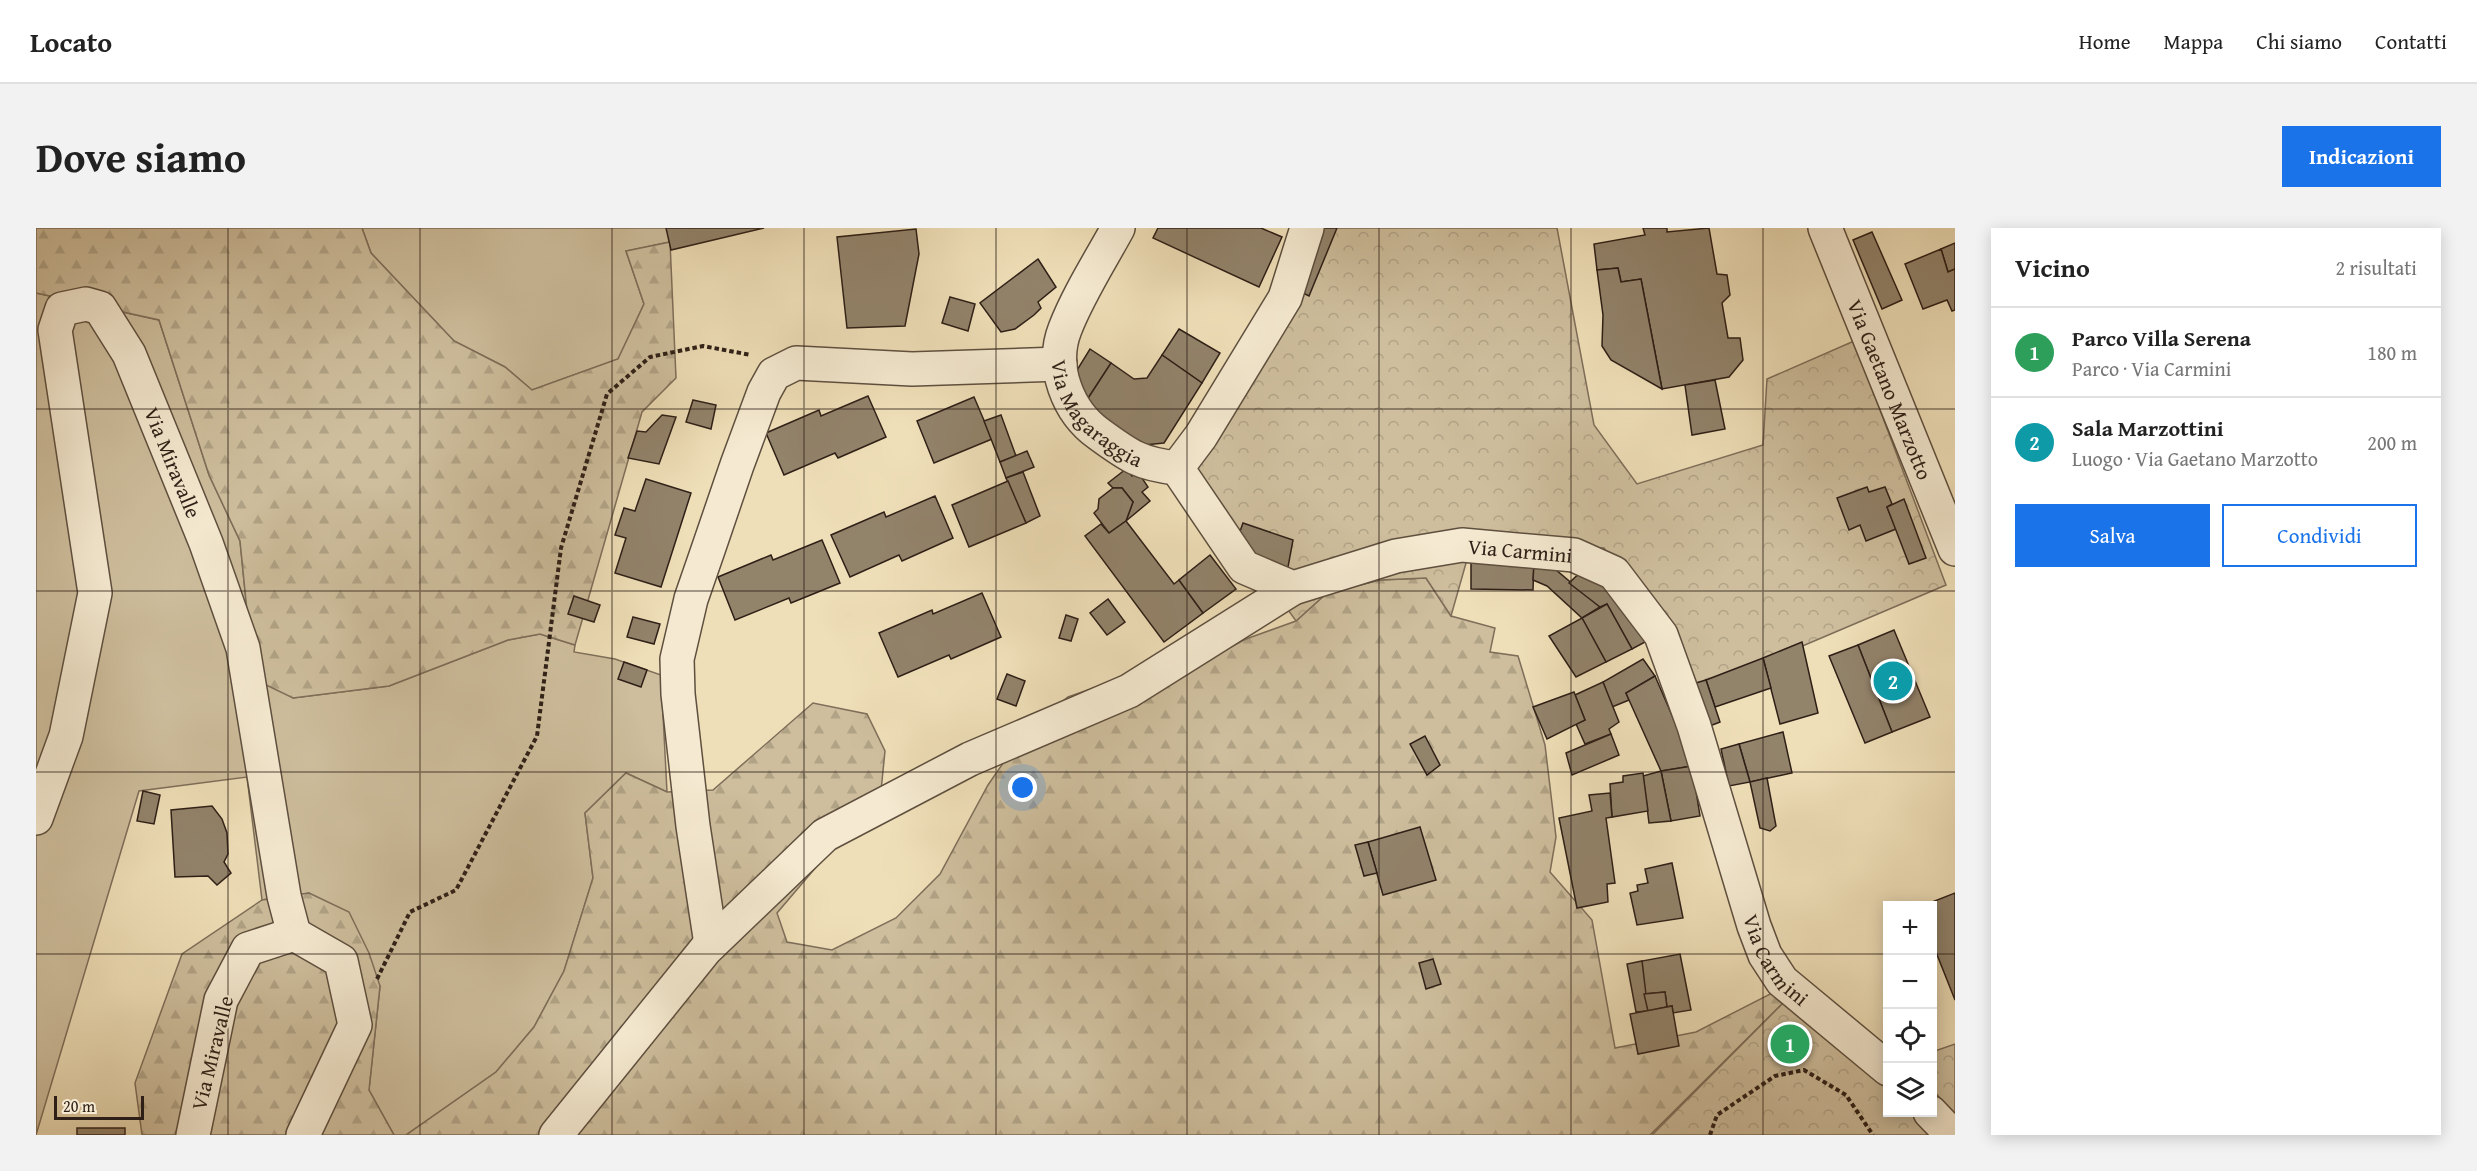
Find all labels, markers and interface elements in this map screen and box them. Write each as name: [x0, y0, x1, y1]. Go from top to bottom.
text: Locato: [30, 21, 112, 62]
text: Home: [2079, 26, 2131, 57]
text: Mappa: [2164, 26, 2223, 57]
text: Chi siamo: [2256, 26, 2342, 57]
text: Contatti: [2375, 26, 2447, 57]
text: Dove siamo: [36, 126, 246, 187]
button: Indicazioni: [2282, 126, 2441, 187]
text: Vicino: [2015, 248, 2090, 287]
text: 2 risultati: [2336, 253, 2417, 282]
street label: Via Gaetano Marzotto: [1840, 294, 1941, 484]
text: Parco Villa Serena: [2072, 322, 2251, 354]
text: 1: [2029, 338, 2040, 367]
text: 180 m: [2367, 338, 2417, 367]
text: Parco · Via Carmini: [2072, 354, 2231, 383]
street label: Via Magaraggia: [1044, 358, 1148, 475]
street label: Via Miravalle: [137, 402, 210, 523]
text: Sala Marzottini: [2072, 412, 2224, 444]
text: 2: [2029, 428, 2040, 457]
text: 200 m: [2367, 428, 2417, 457]
text: Luogo · Via Gaetano Marzotto: [2072, 444, 2318, 473]
button: Salva: [2015, 504, 2210, 567]
button: Condividi: [2222, 504, 2417, 567]
street label: Via Carmini: [1466, 530, 1574, 570]
pin: 2: [1874, 658, 1912, 704]
your location: [1008, 773, 1037, 802]
map controls: [1883, 901, 1937, 1117]
button: +: [1883, 901, 1937, 955]
street label: Via Carmini: [1736, 910, 1816, 1013]
button: −: [1883, 955, 1937, 1009]
street label: Via Miravalle: [183, 992, 241, 1114]
button: locate: [1883, 1009, 1937, 1063]
pin: 1: [1770, 1022, 1810, 1066]
button: layers: [1883, 1063, 1937, 1117]
scale bar: [54, 1093, 144, 1120]
text: 20 m: [63, 1094, 95, 1118]

